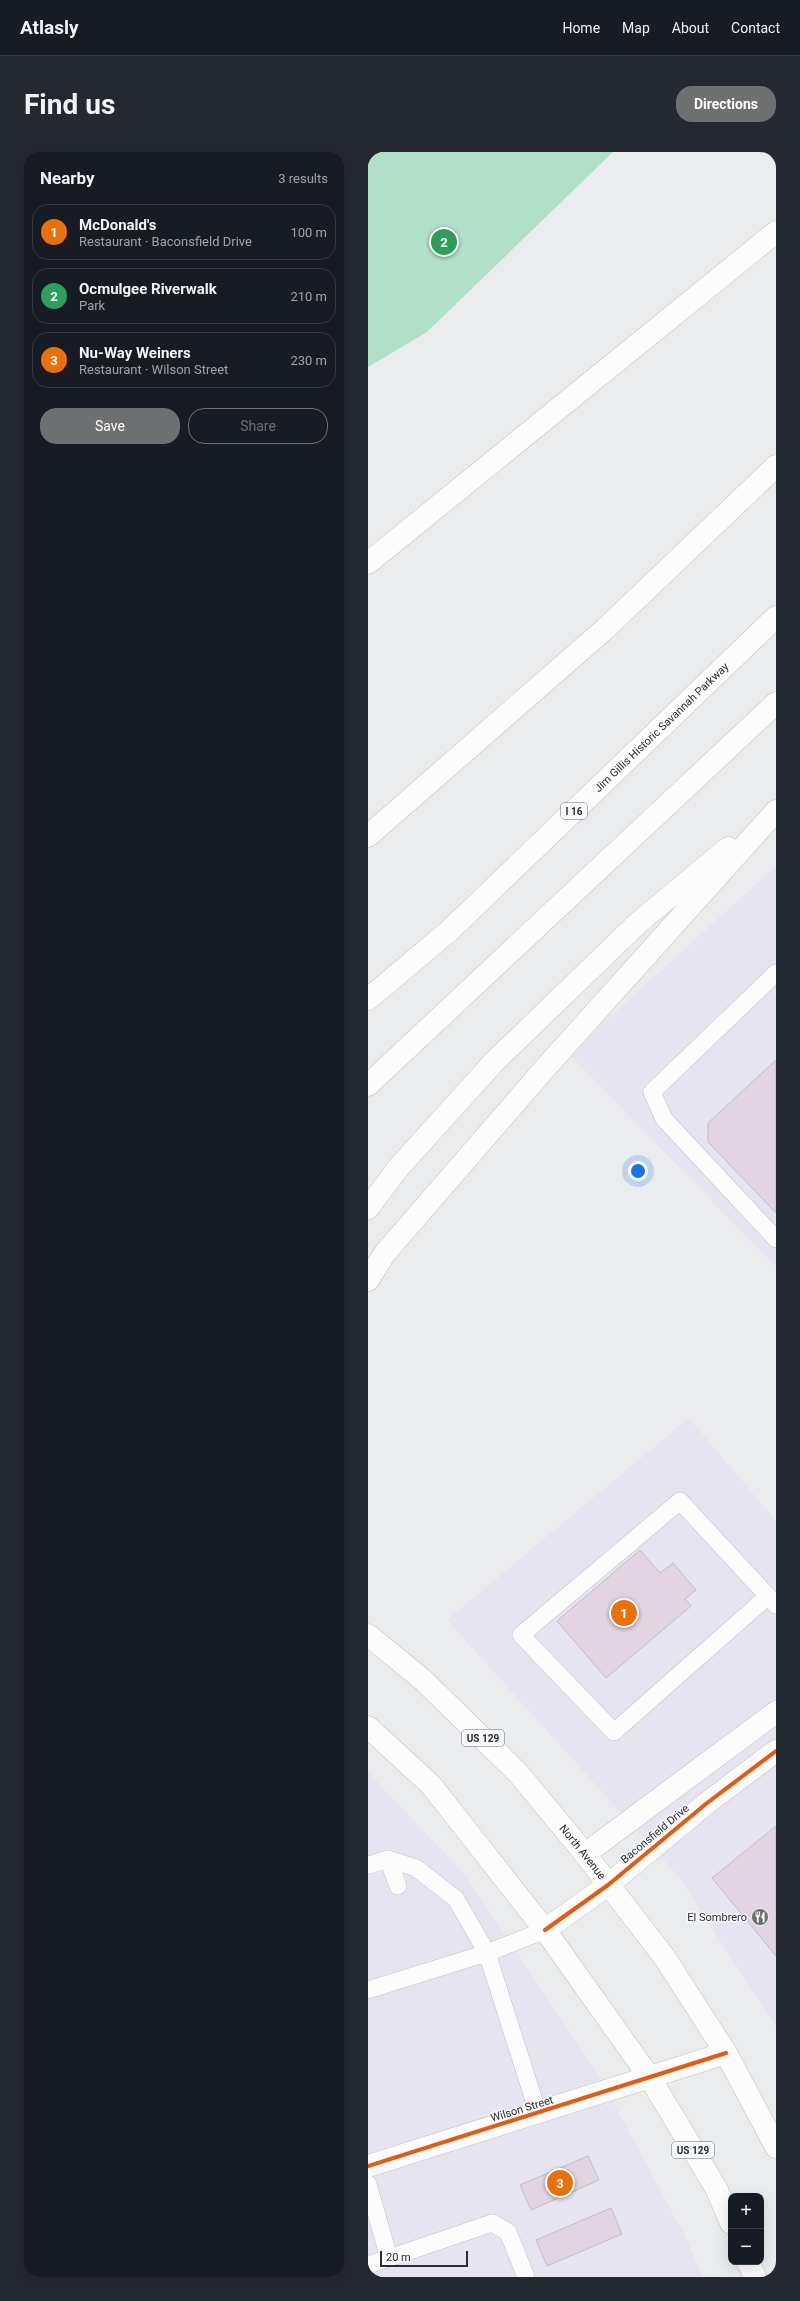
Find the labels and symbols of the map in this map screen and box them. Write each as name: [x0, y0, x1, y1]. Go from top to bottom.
pin: 2: [431, 227, 457, 257]
street label: Jim Gillis Historic Savannah Parkway: [591, 659, 732, 795]
road number: I 16: [561, 803, 587, 819]
your location: [628, 1161, 648, 1181]
pin: 1: [611, 1598, 637, 1628]
road number: US 129: [462, 1730, 504, 1746]
street label: Baconsfield Drive: [618, 1802, 692, 1866]
street label: North Avenue: [557, 1822, 609, 1882]
restaurant icon: El Sombrero: [750, 1907, 770, 1927]
place label: El Sombrero: [687, 1911, 747, 1924]
street label: Wilson Street: [489, 2093, 555, 2125]
road number: US 129: [672, 2142, 714, 2158]
pin: 3: [547, 2168, 573, 2198]
scale bar: [380, 2249, 468, 2268]

